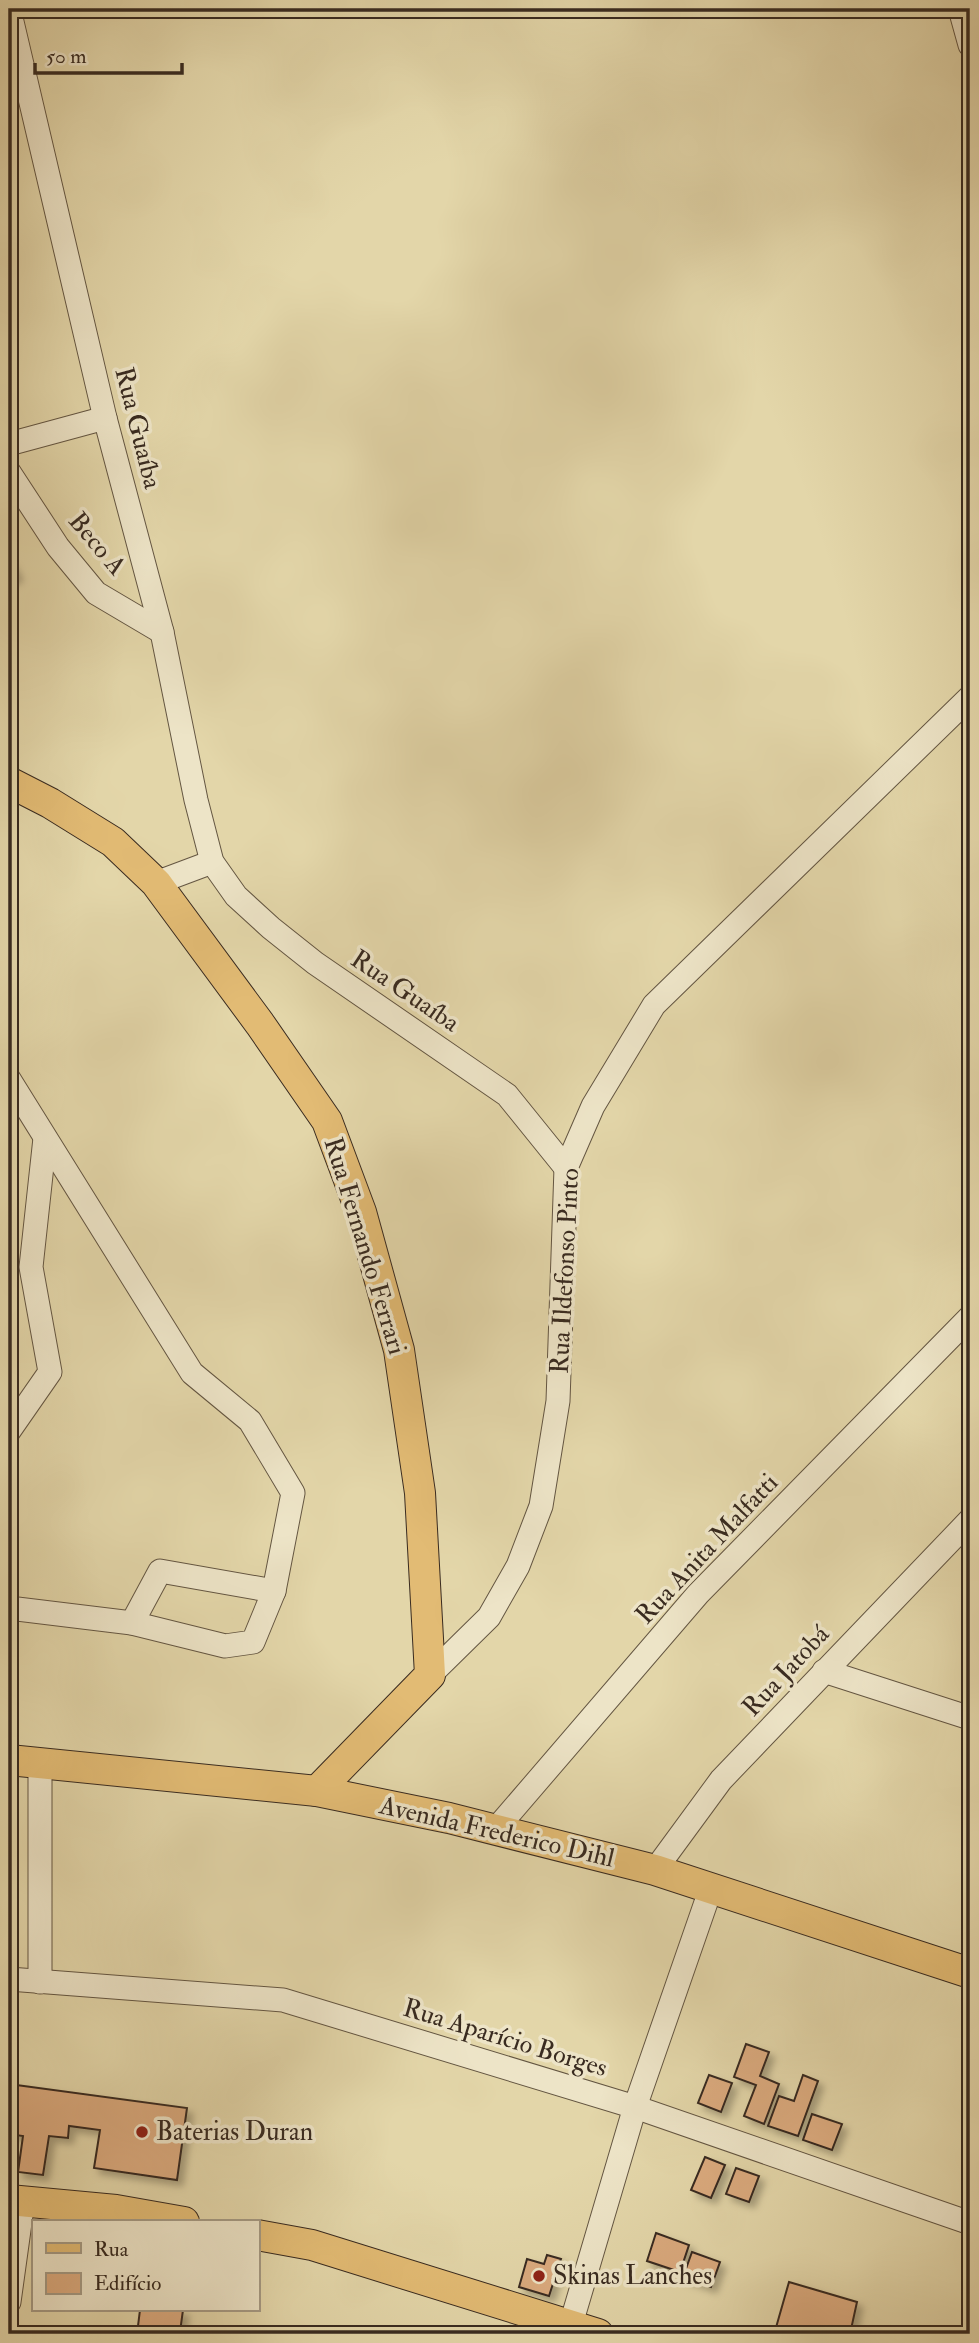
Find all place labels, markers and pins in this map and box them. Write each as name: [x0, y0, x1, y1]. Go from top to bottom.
place label: Baterias Duran: [156, 2116, 313, 2148]
marker: Baterias Duran: [134, 2124, 150, 2140]
place label: Skinas Lanches: [553, 2260, 712, 2292]
marker: Skinas Lanches: [531, 2268, 547, 2284]

